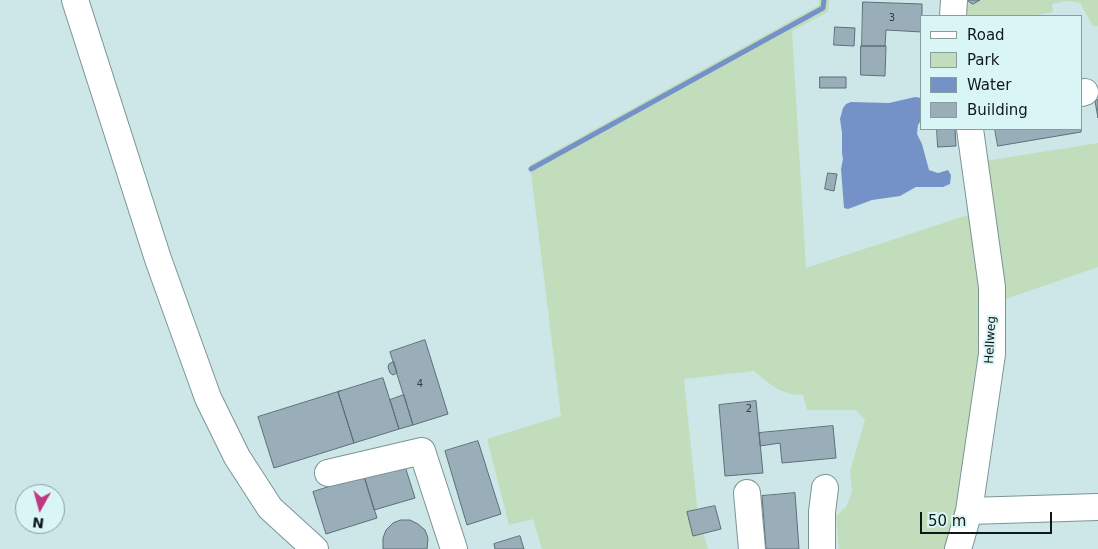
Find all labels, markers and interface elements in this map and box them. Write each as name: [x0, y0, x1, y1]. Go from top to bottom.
house number: 3: [889, 12, 895, 24]
legend: [920, 15, 1083, 130]
text: Road: [967, 26, 1005, 44]
text: Park: [967, 51, 999, 69]
text: Water: [967, 76, 1011, 94]
text: Building: [967, 101, 1028, 119]
street label: Hellweg: [983, 316, 999, 364]
house number: 4: [417, 378, 423, 390]
house number: 2: [746, 403, 752, 415]
north arrow: [15, 484, 65, 534]
scale bar: [923, 502, 1056, 534]
text: 50 m: [928, 512, 966, 530]
text: N: [32, 514, 45, 532]

